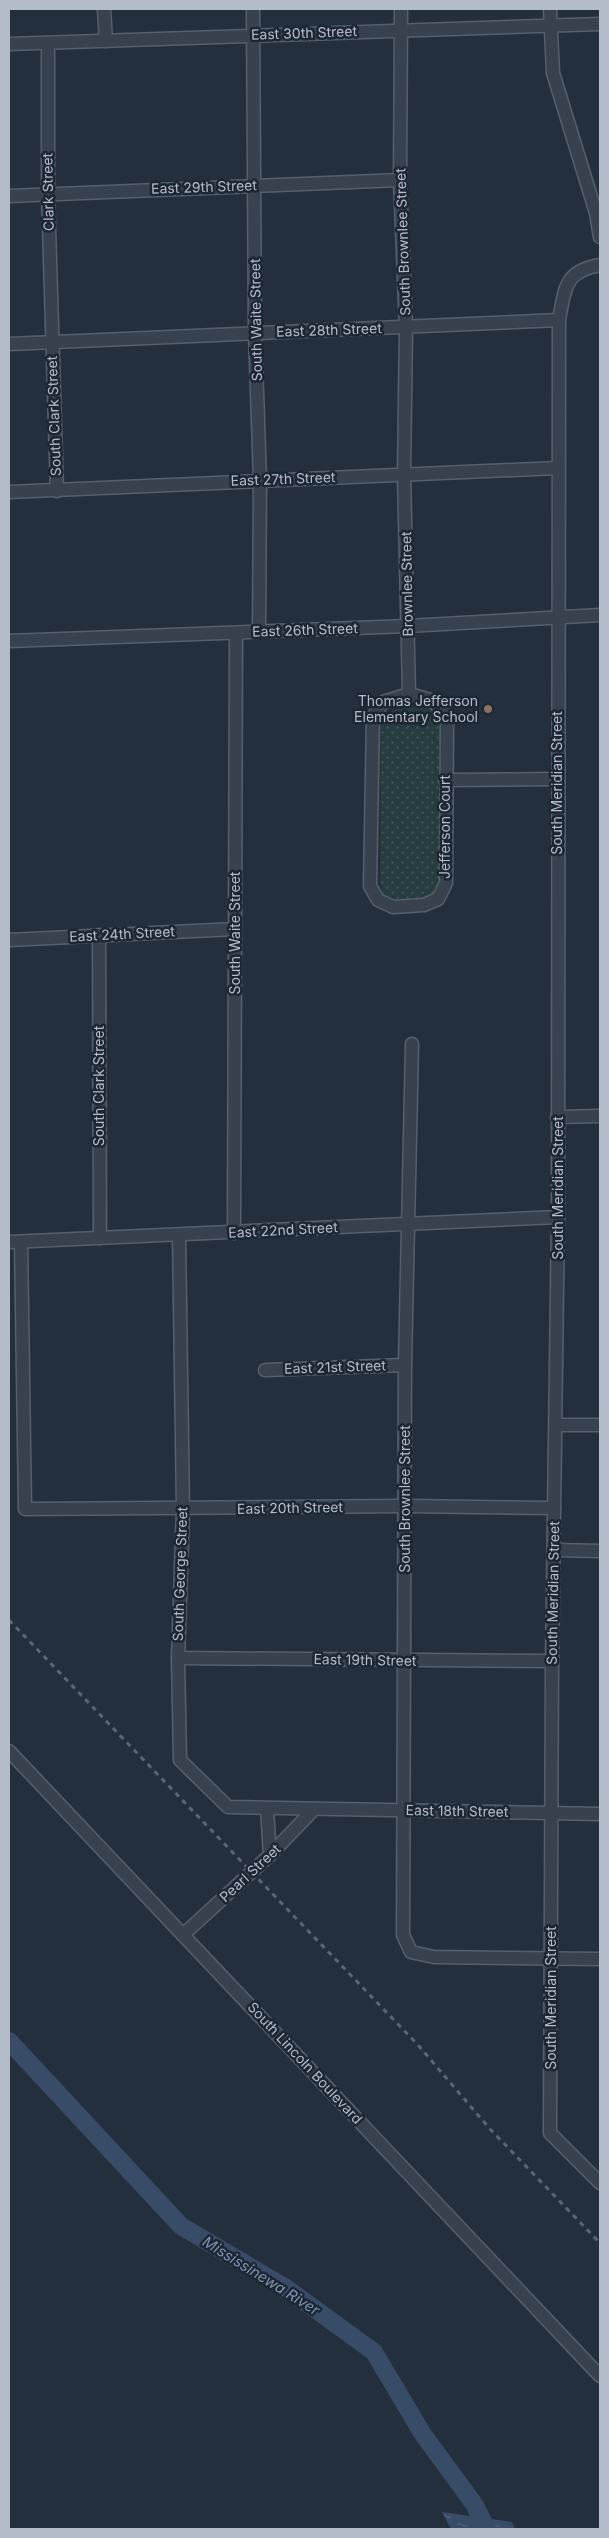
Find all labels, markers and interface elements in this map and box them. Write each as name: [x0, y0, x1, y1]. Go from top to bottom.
street label: East 30th Street: [251, 22, 358, 43]
street label: Clark Street: [38, 152, 57, 231]
street label: South Brownlee Street: [391, 168, 414, 316]
street label: East 29th Street: [151, 176, 258, 197]
street label: South Waite Street: [246, 258, 265, 382]
street label: East 28th Street: [276, 319, 383, 340]
street label: South Clark Street: [43, 355, 64, 477]
street label: East 27th Street: [230, 468, 336, 489]
street label: Brownlee Street: [397, 531, 416, 637]
street label: East 26th Street: [252, 619, 359, 640]
place label: Thomas Jefferson Elementary School: [354, 692, 478, 725]
marker: Thomas Jefferson Elementary School: [482, 703, 494, 715]
street label: South Meridian Street: [548, 711, 565, 855]
street label: Jefferson Court: [436, 775, 453, 879]
street label: South Waite Street: [226, 871, 243, 994]
street label: East 24th Street: [69, 922, 176, 945]
street label: South Clark Street: [90, 1025, 107, 1146]
street label: South Meridian Street: [549, 1116, 566, 1260]
street label: East 22nd Street: [228, 1218, 339, 1241]
street label: East 21st Street: [284, 1356, 387, 1377]
street label: South Brownlee Street: [396, 1425, 413, 1573]
street label: East 20th Street: [237, 1498, 344, 1517]
street label: South George Street: [169, 1506, 190, 1642]
street label: South Meridian Street: [543, 1521, 562, 1665]
street label: East 19th Street: [313, 1650, 417, 1669]
street label: East 18th Street: [405, 1801, 509, 1820]
street label: Pearl Street: [216, 1840, 284, 1905]
street label: South Meridian Street: [542, 1926, 559, 2070]
street label: South Lincoln Boulevard: [244, 1998, 366, 2127]
water label: Mississinewa River: [199, 2232, 324, 2319]

